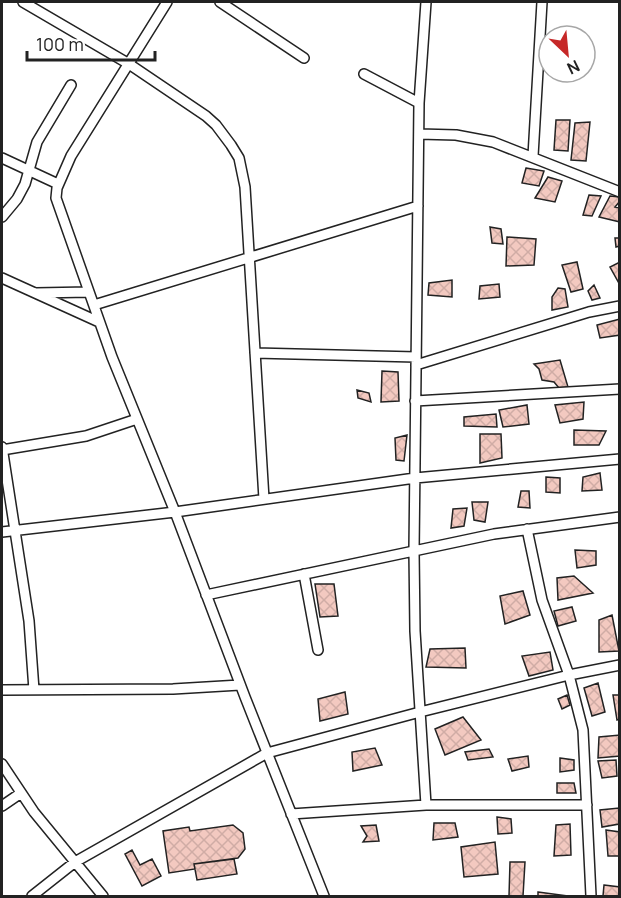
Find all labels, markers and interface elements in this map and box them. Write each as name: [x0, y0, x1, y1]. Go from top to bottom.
scale bar: [27, 24, 154, 62]
north arrow: [537, 24, 597, 84]
text: 100 m: [36, 32, 84, 56]
text: N: [564, 55, 584, 80]

